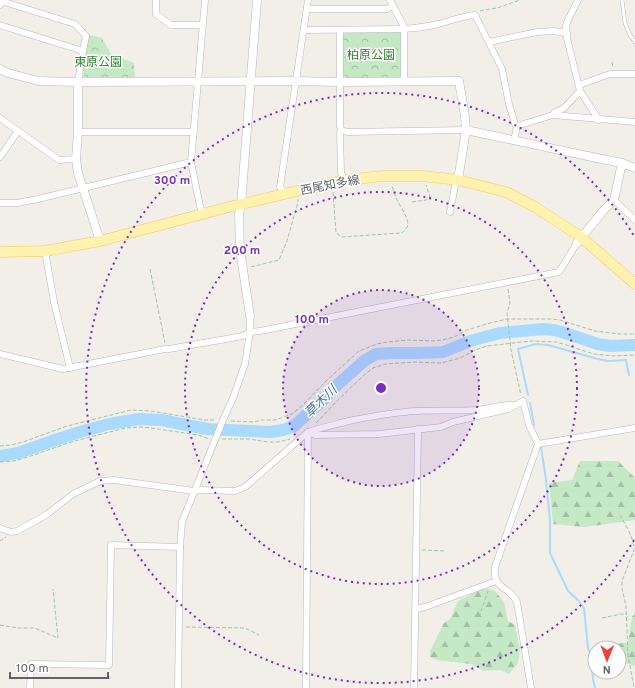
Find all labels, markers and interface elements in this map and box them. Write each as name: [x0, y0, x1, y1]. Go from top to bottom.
park label: 柏原公園: [347, 48, 395, 64]
park label: 東原公園: [74, 55, 122, 71]
street label: 西尾知多線: [299, 172, 361, 200]
text: 300 m: [154, 173, 190, 189]
text: 200 m: [224, 243, 260, 259]
text: 100 m: [295, 312, 329, 328]
centre of rings: [374, 381, 388, 395]
water label: 草木川: [302, 382, 342, 422]
north arrow: [587, 640, 627, 680]
scale bar: [10, 654, 108, 680]
text: 100 m: [16, 661, 49, 677]
text: N: [603, 662, 611, 676]

